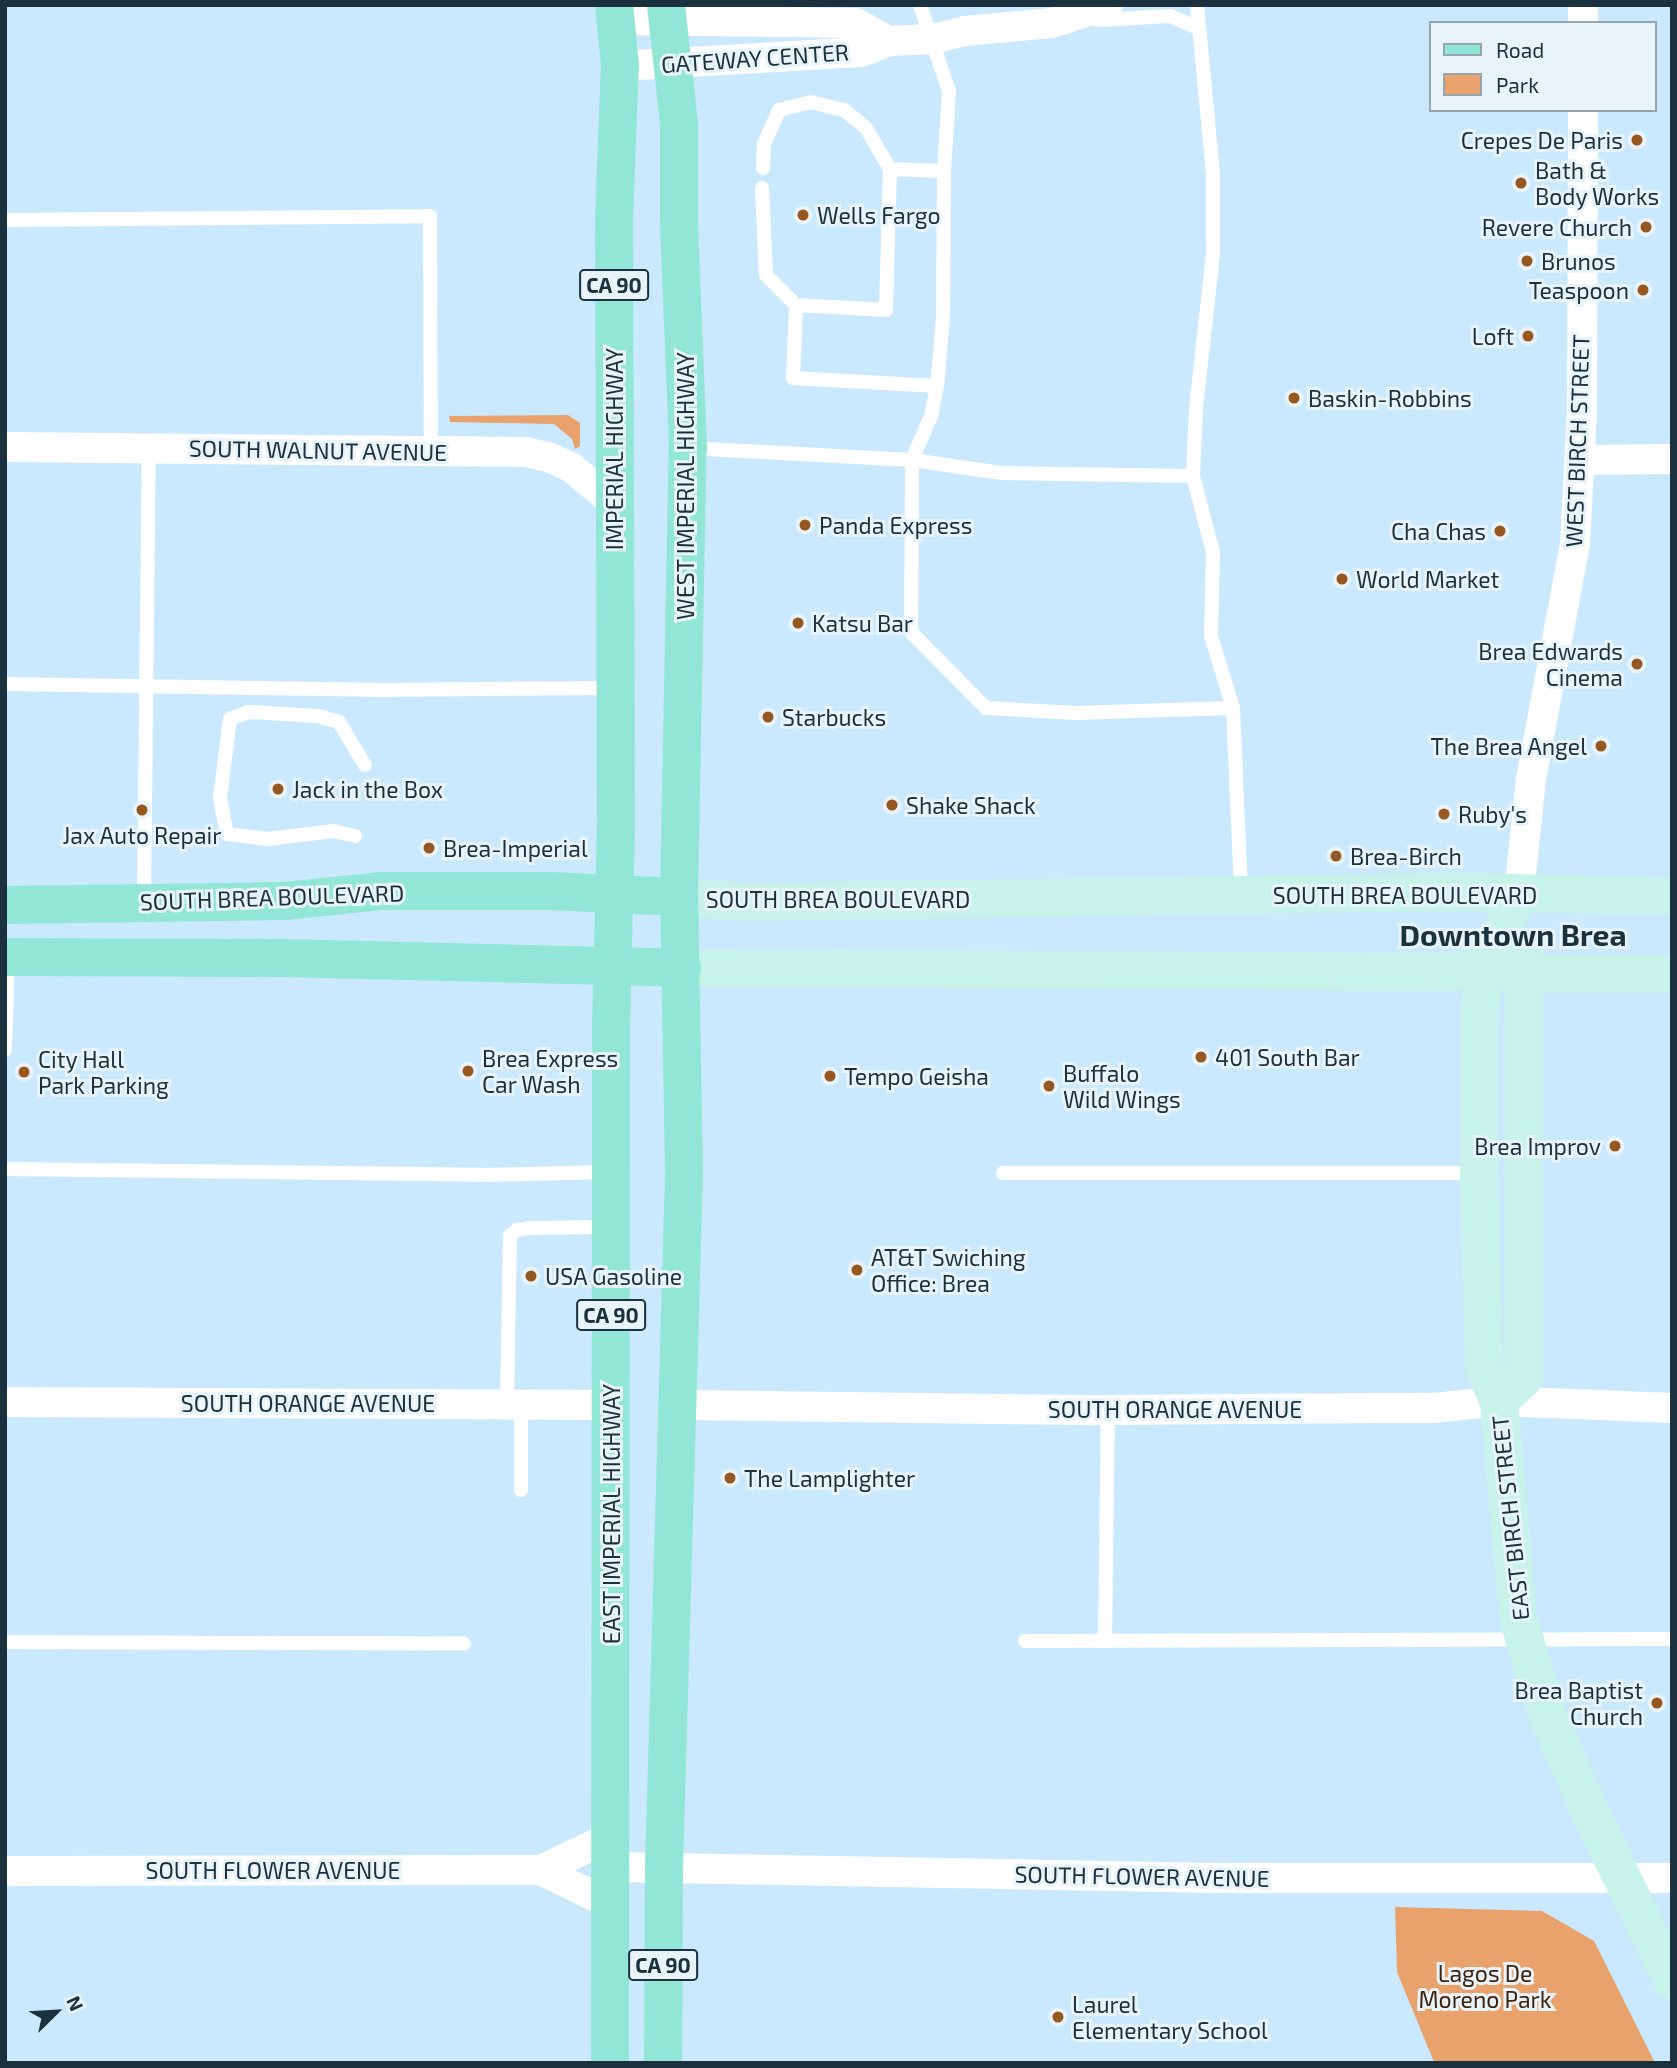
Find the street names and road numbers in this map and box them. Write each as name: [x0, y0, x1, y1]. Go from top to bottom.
street label: GATEWAY CENTER: [660, 38, 850, 78]
road number: CA 90: [577, 268, 651, 302]
street label: WEST BIRCH STREET: [1559, 334, 1595, 548]
street label: IMPERIAL HIGHWAY: [600, 348, 628, 550]
street label: WEST IMPERIAL HIGHWAY: [671, 352, 699, 620]
street label: SOUTH WALNUT AVENUE: [188, 434, 448, 466]
street label: SOUTH BREA BOULEVARD: [139, 879, 405, 915]
street label: SOUTH BREA BOULEVARD: [1273, 881, 1537, 909]
street label: SOUTH BREA BOULEVARD: [706, 885, 970, 913]
road number: CA 90: [574, 1298, 648, 1332]
street label: EAST IMPERIAL HIGHWAY: [597, 1383, 625, 1645]
street label: SOUTH ORANGE AVENUE: [181, 1389, 435, 1417]
street label: SOUTH ORANGE AVENUE: [1048, 1395, 1302, 1423]
street label: EAST BIRCH STREET: [1485, 1414, 1535, 1622]
street label: SOUTH FLOWER AVENUE: [145, 1856, 401, 1884]
street label: SOUTH FLOWER AVENUE: [1014, 1860, 1270, 1892]
road number: CA 90: [626, 1948, 700, 1982]

